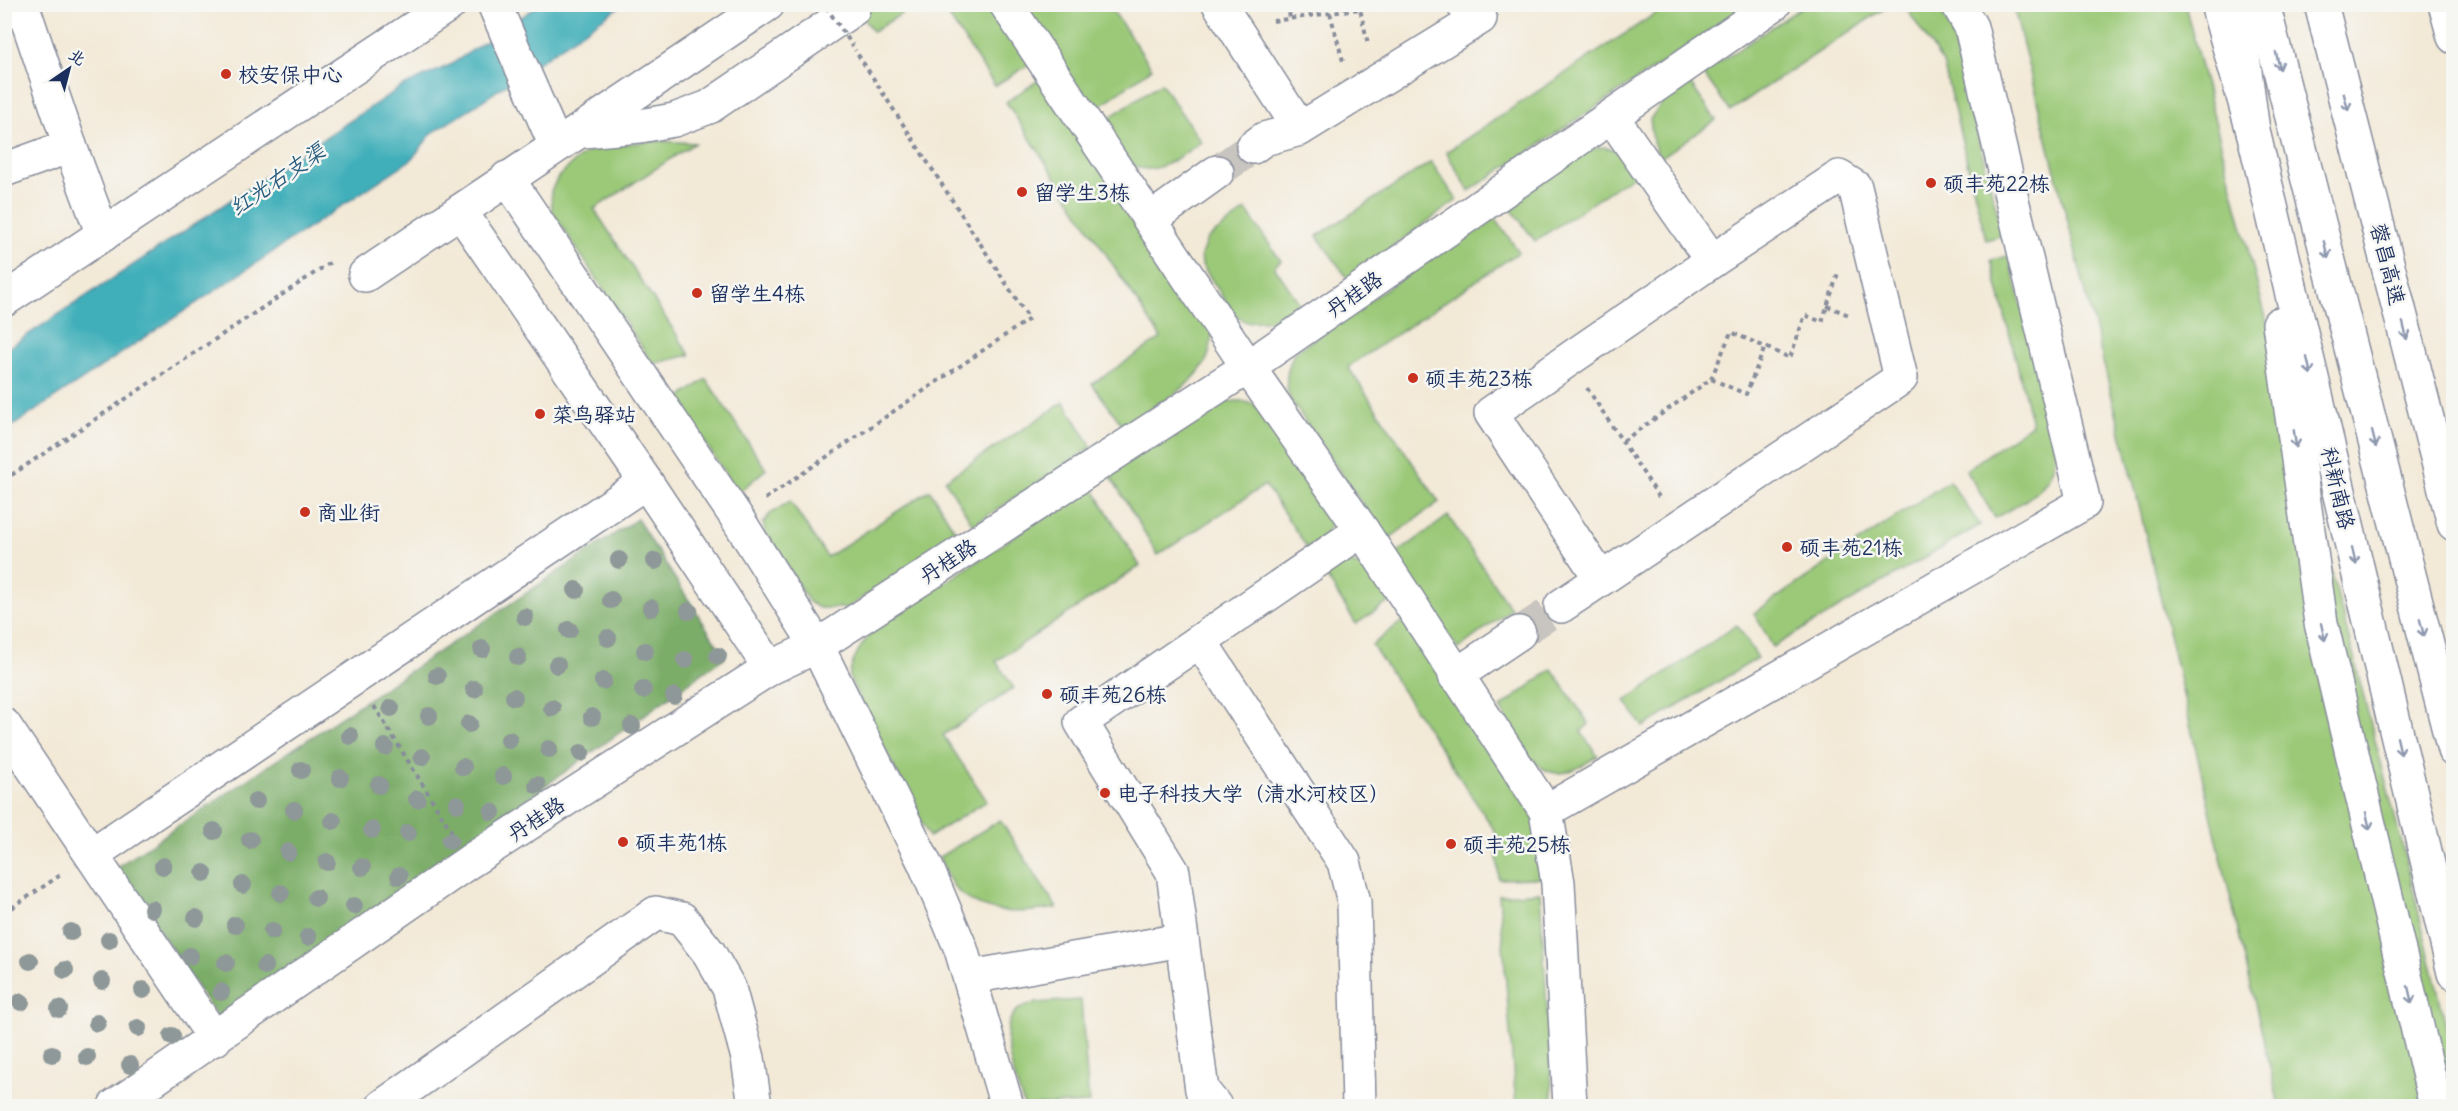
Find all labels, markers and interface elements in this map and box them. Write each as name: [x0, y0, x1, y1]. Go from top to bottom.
north arrow: [39, 39, 99, 99]
text: 北: [65, 44, 90, 69]
one-way arrow: [2272, 51, 2284, 70]
place label: 校安保中心: [238, 61, 343, 88]
marker: 校安保中心: [219, 67, 233, 81]
one-way arrow: [2340, 92, 2352, 111]
water label: 红光右支渠: [224, 136, 332, 221]
place label: 硕丰苑22栋: [1943, 170, 2050, 197]
marker: 硕丰苑22栋: [1924, 176, 1938, 190]
place label: 留学生3栋: [1034, 179, 1130, 206]
marker: 留学生3栋: [1015, 185, 1029, 199]
street label: 蓉昌高速: [2365, 220, 2411, 308]
one-way arrow: [2321, 240, 2332, 259]
street label: 丹桂路: [1320, 265, 1388, 323]
place label: 留学生4栋: [709, 280, 805, 307]
marker: 留学生4栋: [690, 286, 704, 300]
one-way arrow: [2399, 322, 2411, 341]
one-way arrow: [2303, 357, 2315, 376]
place label: 硕丰苑23栋: [1425, 365, 1532, 392]
marker: 硕丰苑23栋: [1406, 371, 1420, 385]
place label: 菜鸟驿站: [552, 401, 636, 428]
marker: 菜鸟驿站: [533, 407, 547, 421]
one-way arrow: [2290, 428, 2301, 448]
one-way arrow: [2369, 429, 2381, 448]
street label: 科新南路: [2315, 444, 2361, 532]
place label: 商业街: [317, 499, 380, 526]
marker: 商业街: [298, 505, 312, 519]
street label: 丹桂路: [914, 533, 982, 589]
place label: 硕丰苑21栋: [1799, 534, 1903, 561]
marker: 硕丰苑21栋: [1780, 540, 1794, 554]
one-way arrow: [2349, 546, 2361, 565]
one-way arrow: [2417, 618, 2429, 637]
one-way arrow: [2318, 622, 2330, 641]
place label: 硕丰苑26栋: [1059, 681, 1167, 708]
marker: 硕丰苑26栋: [1040, 687, 1054, 701]
one-way arrow: [2394, 736, 2406, 755]
place label: 电子科技大学（清水河校区）: [1117, 780, 1390, 807]
marker: 电子科技大学（清水河校区）: [1098, 786, 1112, 800]
street label: 丹桂路: [502, 791, 570, 847]
one-way arrow: [2363, 812, 2375, 831]
place label: 硕丰苑1栋: [635, 829, 727, 856]
place label: 硕丰苑25栋: [1463, 831, 1571, 858]
marker: 硕丰苑1栋: [616, 835, 630, 849]
marker: 硕丰苑25栋: [1444, 837, 1458, 851]
one-way arrow: [2404, 985, 2416, 1004]

